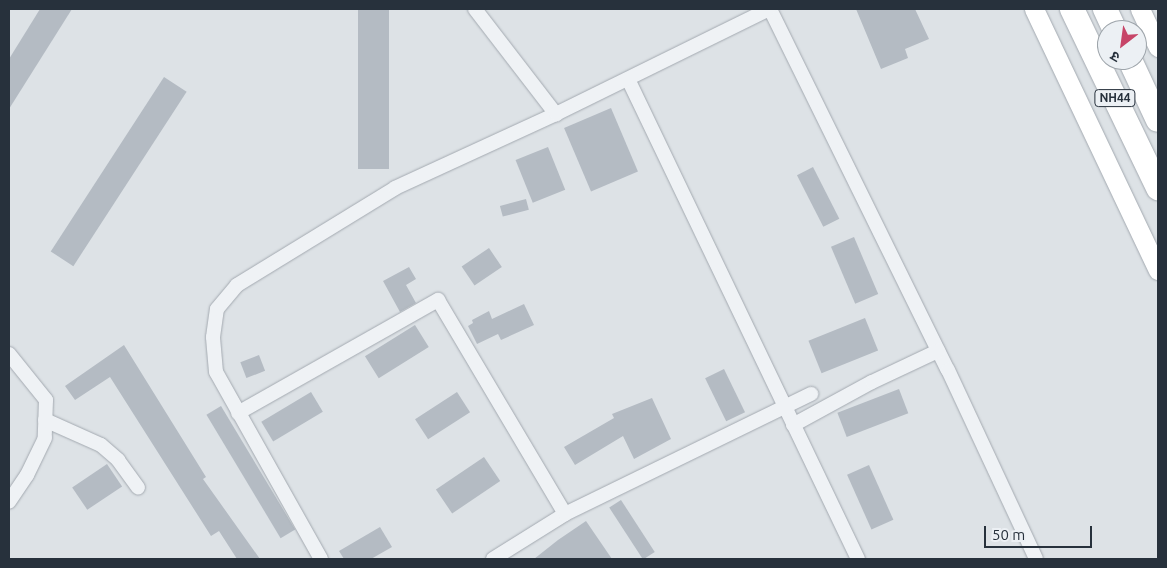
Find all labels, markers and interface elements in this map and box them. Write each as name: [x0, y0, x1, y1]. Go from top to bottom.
north arrow: [1097, 20, 1147, 70]
text: उ: [1107, 48, 1123, 66]
road number: NH44: [1094, 89, 1136, 108]
scale bar: [987, 516, 1094, 548]
text: 50 m: [992, 526, 1025, 543]

